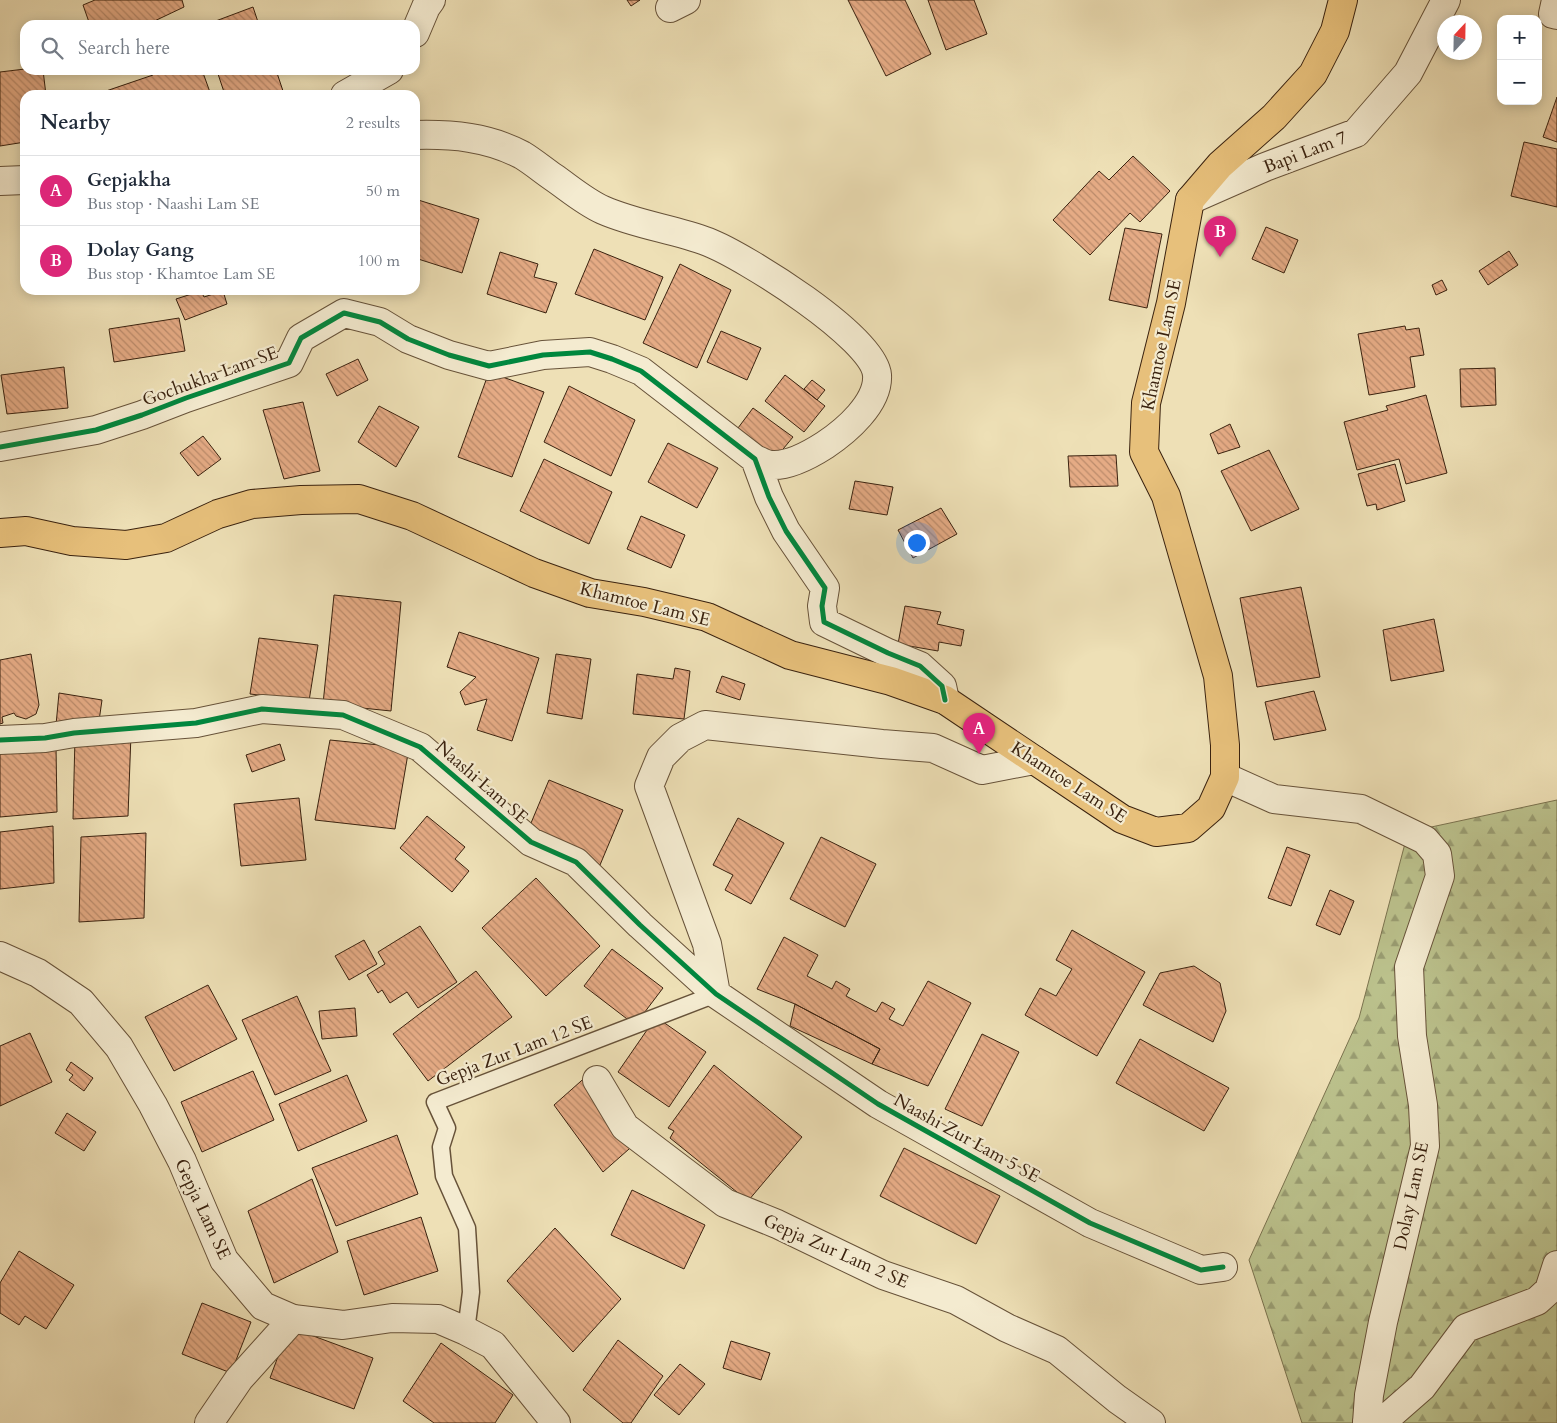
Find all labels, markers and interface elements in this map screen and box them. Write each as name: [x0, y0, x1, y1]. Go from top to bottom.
north arrow: [1437, 15, 1482, 60]
map controls: [1497, 15, 1542, 105]
button: +: [1497, 15, 1542, 60]
search box: [20, 20, 420, 75]
icon: search: [38, 34, 66, 62]
text: Search here: [78, 35, 170, 61]
button: −: [1497, 60, 1542, 105]
text: Nearby: [40, 108, 111, 137]
text: 2 results: [346, 112, 400, 134]
street label: Bapi Lam 7: [1260, 125, 1350, 180]
text: Gepjakha: [87, 167, 171, 193]
text: A: [50, 180, 62, 202]
text: 50 m: [366, 180, 400, 202]
text: Bus stop · Naashi Lam SE: [87, 193, 259, 215]
pin: B: [1204, 216, 1236, 257]
text: Dolay Gang: [87, 237, 194, 263]
text: B: [50, 250, 62, 272]
text: 100 m: [358, 250, 400, 272]
text: Bus stop · Khamtoe Lam SE: [87, 263, 275, 285]
street label: Khamtoe Lam SE: [1135, 277, 1188, 413]
street label: Gochukha Lam SE: [139, 340, 282, 413]
your location: [904, 530, 930, 556]
street label: Khamtoe Lam SE: [577, 576, 713, 633]
pin: A: [963, 713, 995, 754]
street label: Naashi Lam SE: [430, 735, 533, 830]
street label: Khamtoe Lam SE: [1006, 736, 1132, 829]
street label: Gepja Zur Lam 12 SE: [432, 1010, 596, 1093]
street label: Naashi Zur Lam 5 SE: [889, 1088, 1044, 1189]
street label: Dolay Lam SE: [1388, 1140, 1435, 1252]
street label: Gepja Lam SE: [168, 1155, 237, 1264]
street label: Gepja Zur Lam 2 SE: [759, 1208, 912, 1295]

